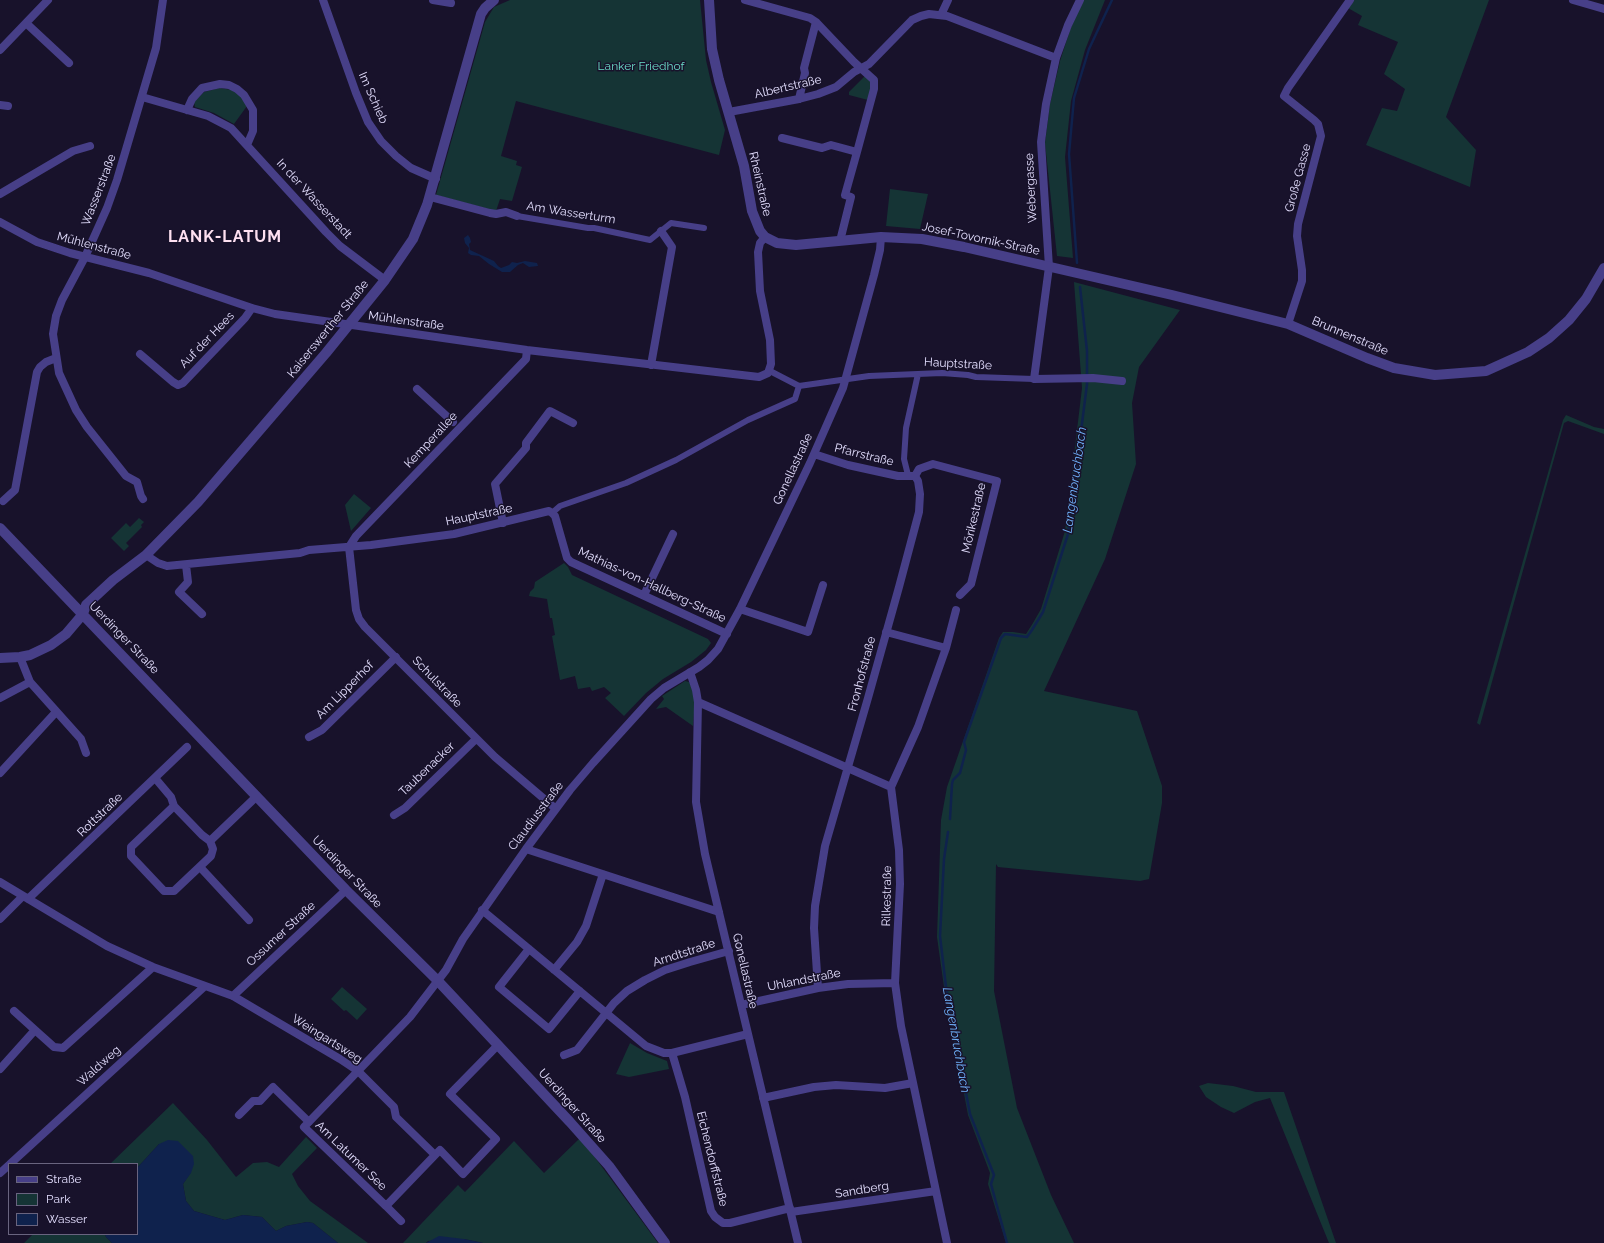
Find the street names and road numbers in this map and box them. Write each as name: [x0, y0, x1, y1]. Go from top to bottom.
street label: Im Schieb: [355, 70, 391, 126]
street label: Albertstraße: [753, 72, 823, 102]
street label: Große Gasse: [1282, 142, 1314, 214]
street label: Rheinstraße: [746, 150, 774, 218]
street label: Wasserstraße: [79, 152, 119, 228]
street label: Webergasse: [1022, 153, 1040, 223]
street label: In der Wasserstadt: [273, 156, 355, 242]
street label: Am Wasserturm: [525, 199, 617, 227]
street label: Josef-Tovornik-Straße: [921, 219, 1041, 259]
street label: Mühlenstraße: [55, 229, 133, 263]
street label: Kaiserswerther Straße: [284, 277, 372, 381]
street label: Auf der Hees: [177, 309, 237, 371]
street label: Mühlenstraße: [367, 309, 445, 333]
street label: Brunnenstraße: [1310, 313, 1390, 359]
street label: Hauptstraße: [924, 355, 992, 373]
street label: Kemperallee: [401, 409, 461, 471]
street label: Gonellastraße: [770, 431, 816, 507]
street label: Pfarrstraße: [833, 441, 895, 469]
street label: Mörikestraße: [959, 481, 989, 555]
street label: Hauptstraße: [444, 501, 514, 529]
street label: Mathias-von-Hallberg-Straße: [576, 544, 728, 626]
street label: Uerdinger Straße: [86, 599, 162, 677]
street label: Fronhofstraße: [845, 635, 879, 713]
street label: Schulstraße: [409, 653, 465, 711]
street label: Am Lipperhof: [313, 658, 377, 722]
street label: Taubenacker: [396, 739, 458, 799]
street label: Claudiusstraße: [505, 779, 567, 853]
street label: Rottstraße: [75, 790, 125, 840]
street label: Uerdinger Straße: [309, 833, 385, 911]
street label: Rilkestraße: [879, 865, 895, 927]
street label: Ossumer Straße: [244, 899, 318, 969]
street label: Gonellastraße: [729, 932, 761, 1010]
street label: Arndtstraße: [651, 936, 717, 970]
street label: Uhlandstraße: [766, 966, 842, 994]
street label: Weingartsweg: [289, 1012, 365, 1066]
street label: Waldweg: [74, 1043, 124, 1089]
street label: Uerdinger Straße: [535, 1066, 609, 1146]
street label: Eichendorffstraße: [693, 1110, 731, 1208]
street label: Am Latumer See: [312, 1118, 390, 1194]
street label: Sandberg: [834, 1179, 890, 1201]

